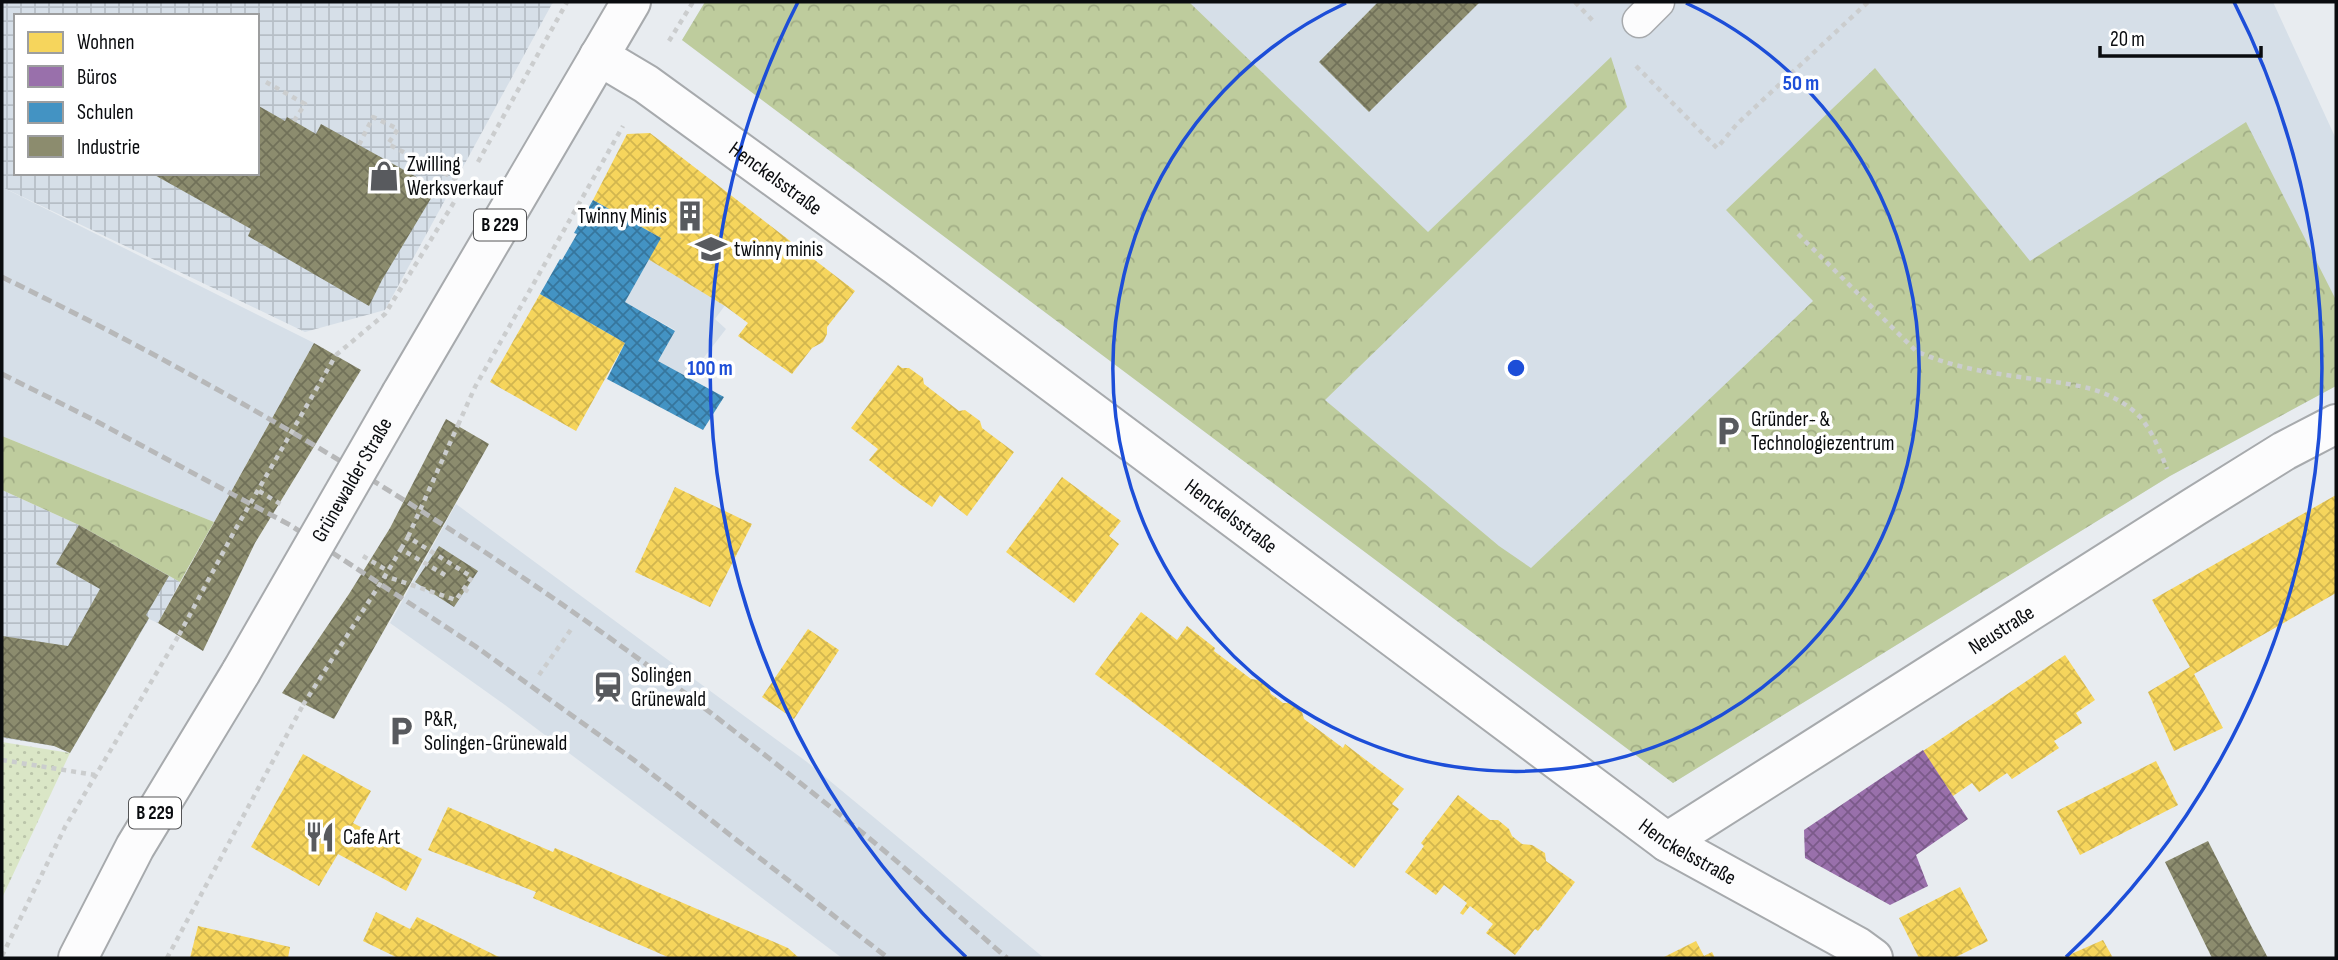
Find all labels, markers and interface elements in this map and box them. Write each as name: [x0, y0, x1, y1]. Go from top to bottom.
legend: [14, 14, 259, 175]
scale bar: [2100, 14, 2261, 58]
text: 20 m: [2110, 27, 2145, 52]
text: Wohnen: [77, 30, 134, 55]
text: Büros: [77, 65, 117, 90]
text: 50 m: [1783, 71, 1819, 96]
text: Schulen: [77, 100, 134, 125]
text: Industrie: [77, 135, 140, 160]
street label: Henckelsstraße: [724, 136, 827, 220]
place label: Zwilling Werksverkauf: [407, 152, 504, 201]
shop icon: Zwilling Werksverkauf: [367, 159, 401, 193]
building icon: Twinny Minis: [673, 199, 707, 233]
place label: Twinny Minis: [578, 204, 667, 229]
road number: B 229: [474, 210, 526, 241]
school or university icon: twinny minis: [694, 232, 728, 266]
place label: twinny minis: [734, 237, 823, 262]
text: 100 m: [687, 356, 733, 381]
centre of rings: [1504, 356, 1528, 380]
place label: Gründer- & Technologiezentrum: [1751, 407, 1894, 456]
street label: Grünewalder Straße: [306, 413, 397, 546]
parking icon: Gründer- & Technologiezentrum: [1711, 414, 1745, 448]
street label: Henckelsstraße: [1180, 473, 1282, 559]
street label: Neustraße: [1964, 599, 2039, 660]
place label: Solingen Grünewald: [631, 663, 706, 712]
station icon: Solingen Grünewald: [591, 670, 625, 704]
place label: P&R, Solingen-Grünewald: [424, 707, 567, 756]
parking icon: P&R, Solingen-Grünewald: [384, 714, 418, 748]
road number: B 229: [129, 798, 181, 828]
street label: Henckelsstraße: [1634, 813, 1741, 890]
restaurant icon: Cafe Art: [303, 820, 337, 854]
place label: Cafe Art: [343, 825, 400, 850]

